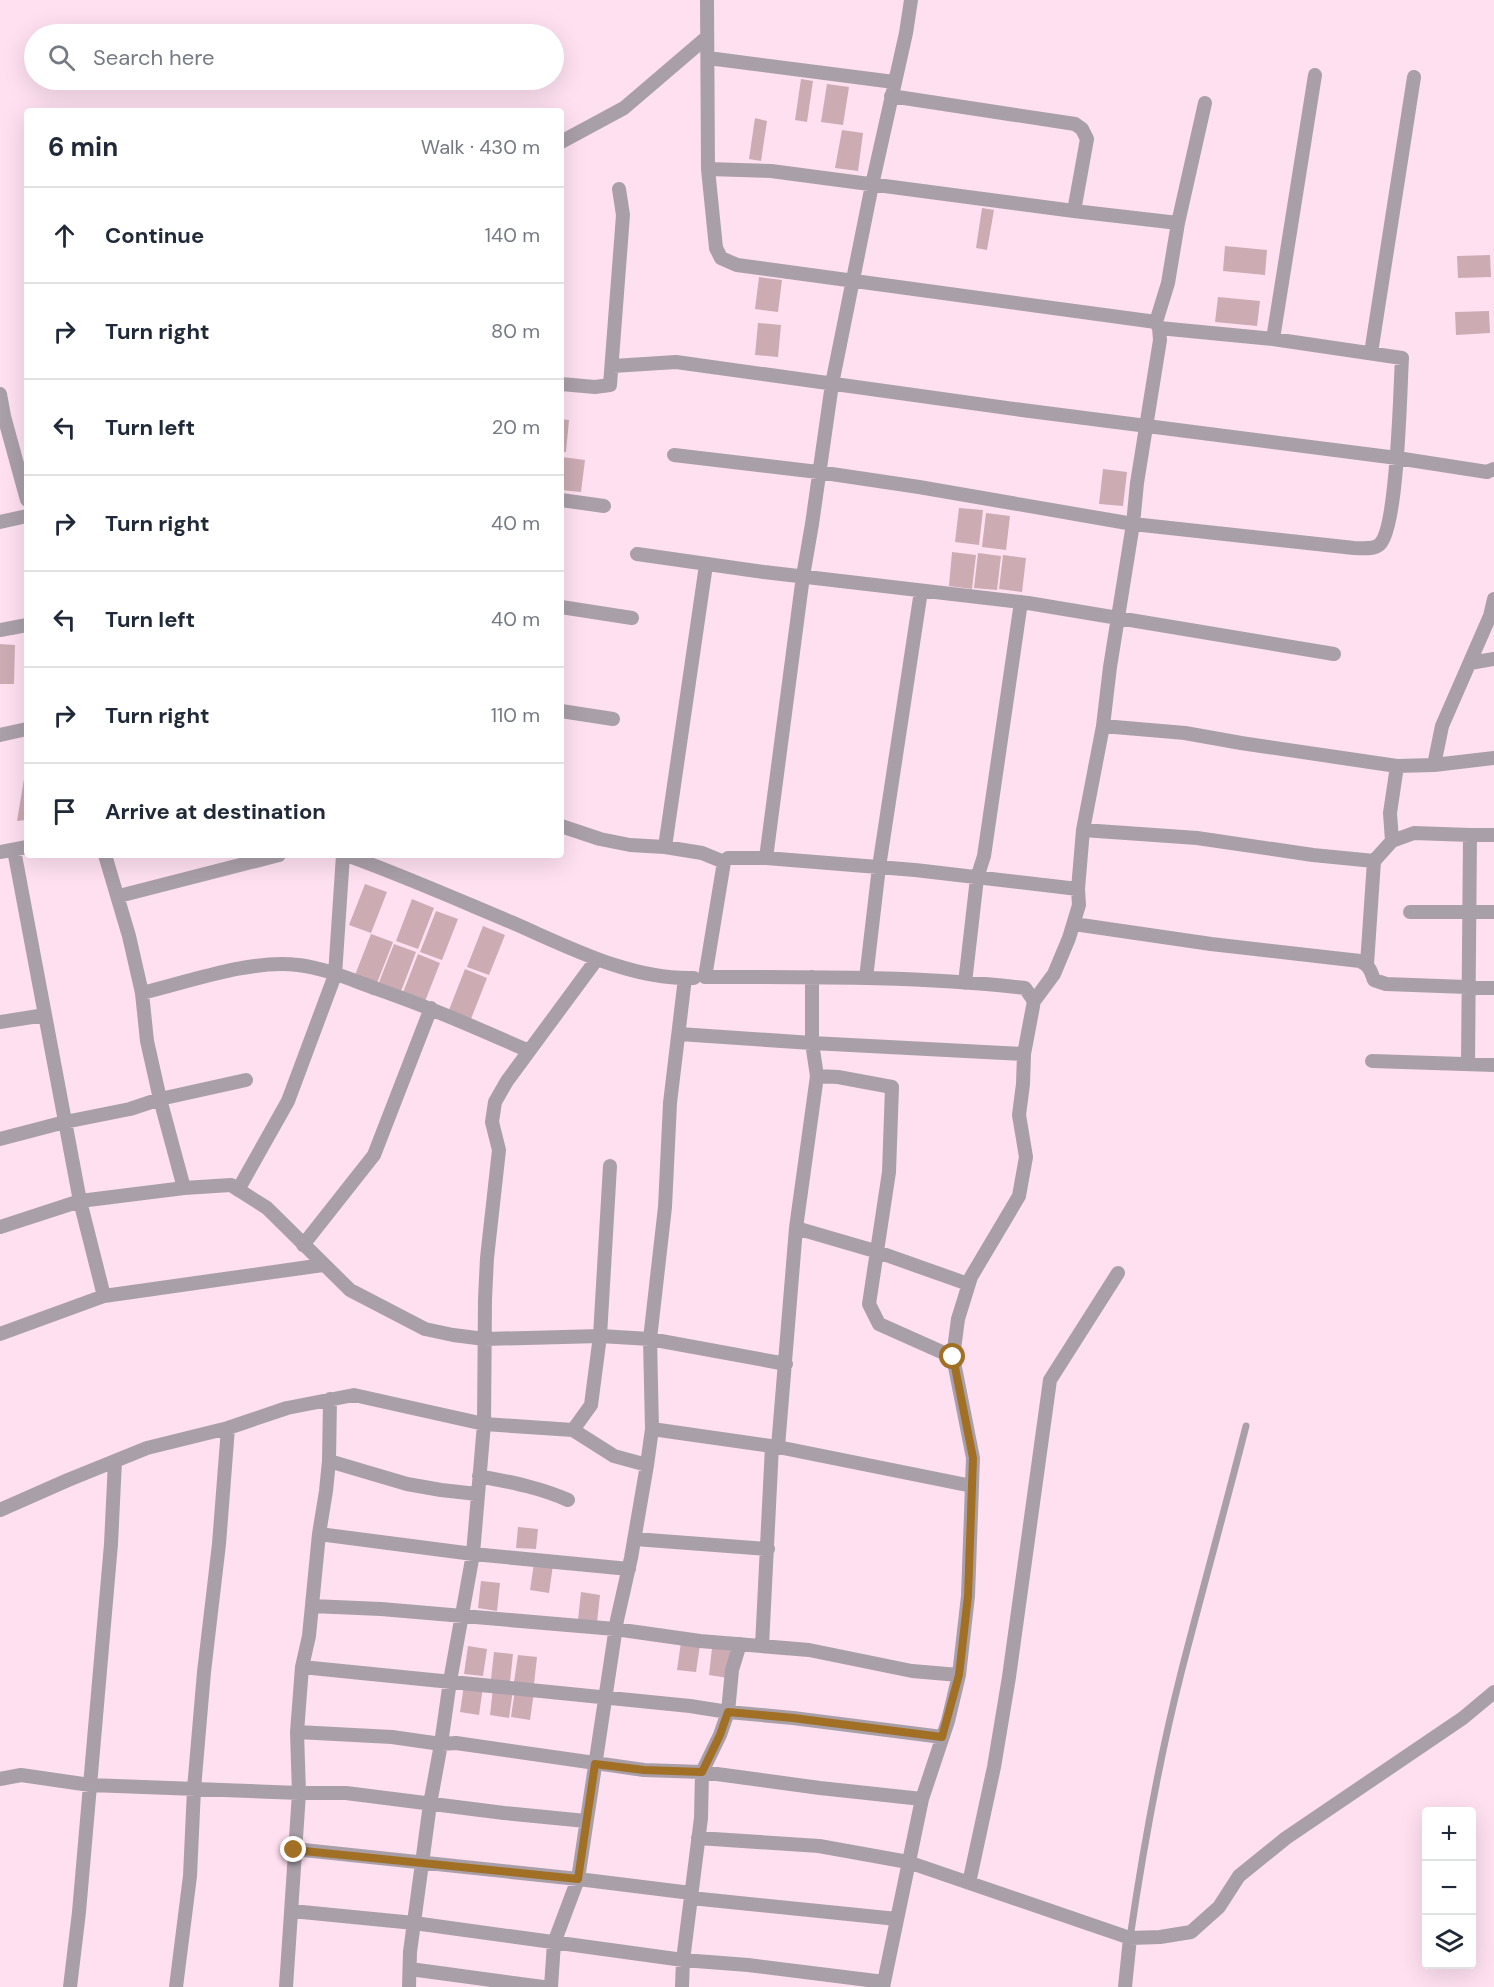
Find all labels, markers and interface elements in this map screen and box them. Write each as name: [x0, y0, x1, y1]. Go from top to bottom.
search box: [24, 24, 564, 90]
icon: search: [45, 41, 78, 74]
text: Search here: [93, 43, 214, 72]
text: 6 min: [48, 130, 118, 164]
text: Walk · 430 m: [421, 134, 540, 160]
icon: ahead: [48, 219, 81, 252]
text: Continue: [105, 221, 204, 250]
text: 140 m: [485, 222, 540, 248]
icon: right: [48, 315, 81, 348]
text: Turn right: [105, 317, 210, 346]
text: 80 m: [491, 318, 540, 344]
icon: left: [48, 411, 81, 444]
text: Turn left: [105, 413, 195, 442]
text: 20 m: [492, 414, 540, 440]
icon: right: [48, 507, 81, 540]
text: Turn right: [105, 509, 210, 538]
text: 40 m: [491, 510, 540, 536]
icon: left: [48, 603, 81, 636]
text: Turn left: [105, 605, 195, 634]
text: 40 m: [491, 606, 540, 632]
icon: right: [48, 699, 81, 732]
text: Turn right: [105, 701, 210, 730]
text: 110 m: [491, 702, 540, 728]
icon: arrive: [48, 795, 81, 828]
text: Arrive at destination: [105, 797, 326, 826]
route start: [939, 1343, 965, 1369]
map controls: [1422, 1807, 1476, 1969]
button: +: [1422, 1807, 1476, 1861]
route end: [280, 1836, 306, 1862]
button: −: [1422, 1861, 1476, 1915]
button: layers: [1422, 1915, 1476, 1969]

